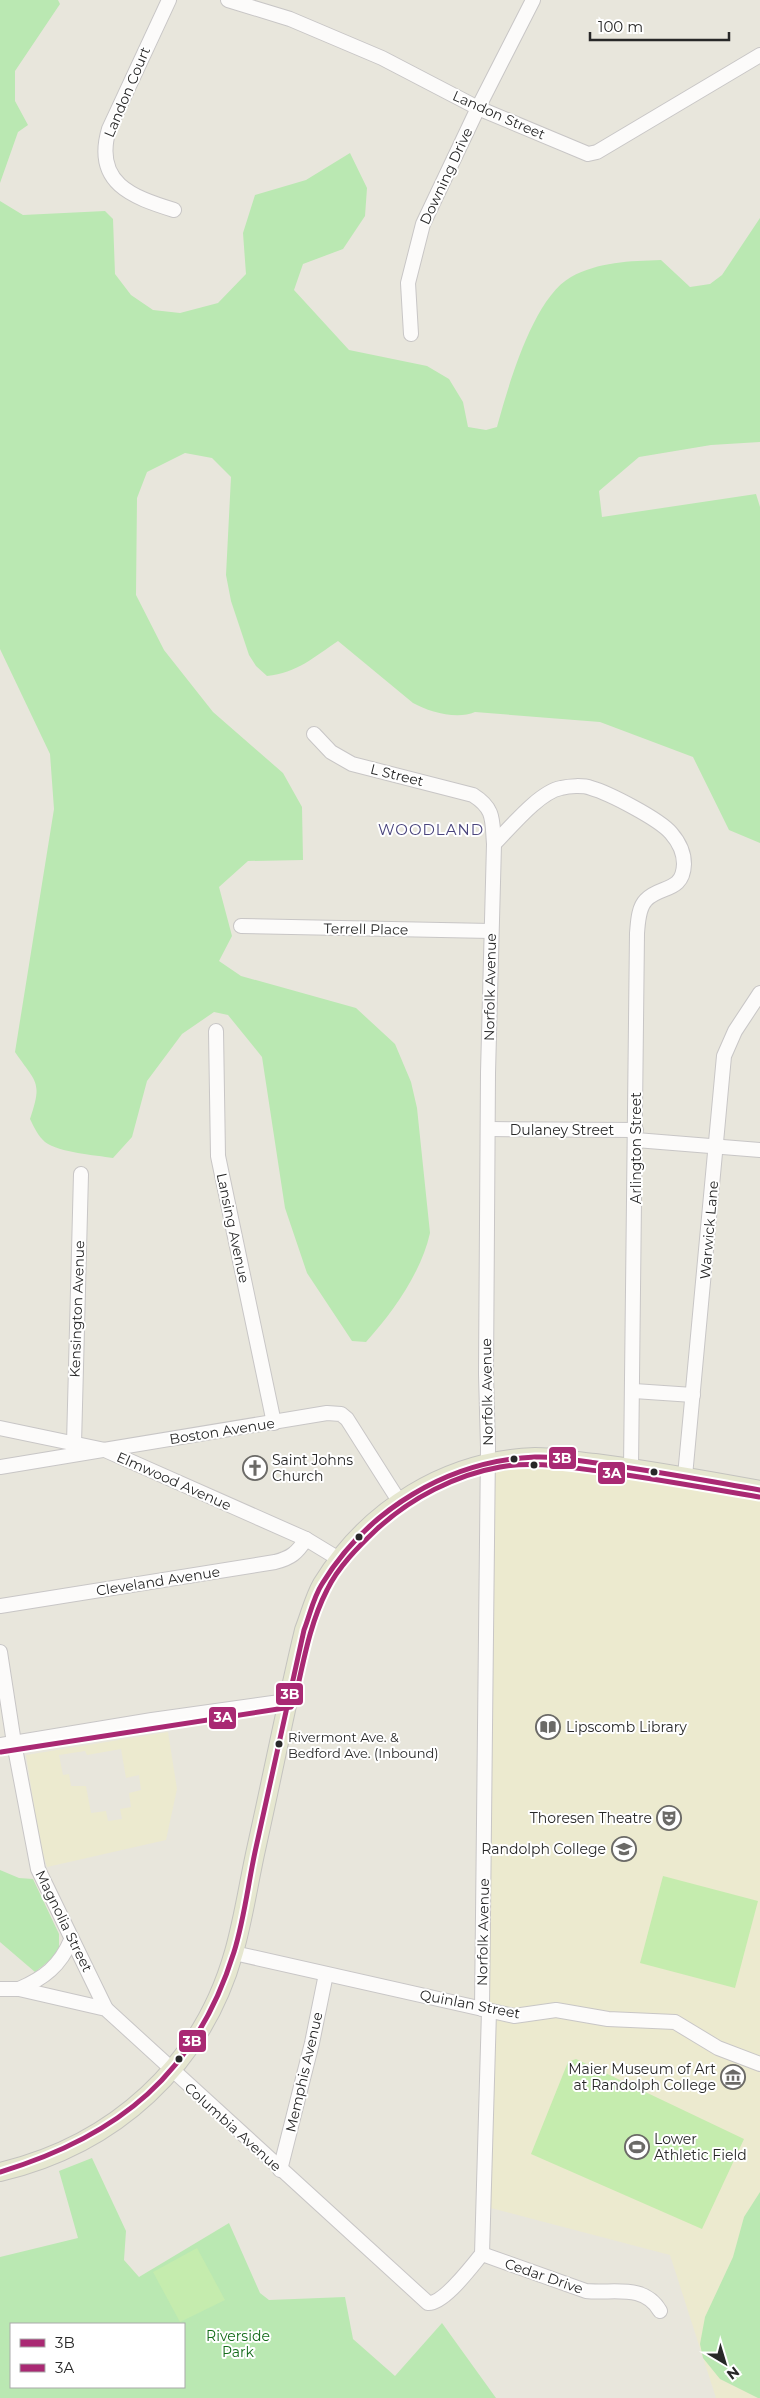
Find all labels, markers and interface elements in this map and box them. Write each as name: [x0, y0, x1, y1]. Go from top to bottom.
scale bar: [590, 10, 729, 42]
text: 100 m: [598, 17, 643, 36]
street label: Landon Court: [100, 44, 154, 140]
street label: Landon Street: [450, 87, 548, 144]
street label: Downing Drive: [416, 125, 476, 227]
street label: L Street: [369, 760, 426, 790]
district label: WOODLAND: [378, 820, 484, 839]
street label: Terrell Place: [324, 919, 408, 939]
street label: Norfolk Avenue: [480, 933, 500, 1041]
street label: Arlington Street: [627, 1092, 645, 1204]
street label: Dulaney Street: [510, 1121, 615, 1139]
street label: Lansing Avenue: [213, 1171, 253, 1285]
street label: Warwick Lane: [696, 1180, 722, 1280]
street label: Kensington Avenue: [66, 1240, 88, 1378]
street label: Norfolk Avenue: [477, 1338, 497, 1446]
street label: Boston Avenue: [168, 1414, 276, 1448]
line badge: 3B: [548, 1446, 577, 1470]
street label: Elmwood Avenue: [114, 1448, 234, 1514]
text: 3B: [552, 1449, 572, 1467]
place label: Saint Johns Church: [272, 1451, 353, 1485]
unlabelled marker: [509, 1454, 519, 1464]
church icon: Saint Johns Church: [242, 1455, 268, 1481]
unlabelled marker: [529, 1460, 539, 1470]
line badge: 3A: [597, 1461, 626, 1485]
text: 3A: [601, 1464, 622, 1482]
unlabelled marker: [649, 1467, 659, 1477]
unlabelled marker: [354, 1532, 364, 1542]
street label: Cleveland Avenue: [95, 1562, 221, 1600]
line badge: 3B: [275, 1682, 304, 1706]
text: 3B: [280, 1685, 300, 1703]
line badge: 3A: [208, 1706, 237, 1730]
text: 3A: [212, 1708, 233, 1726]
library icon: Lipscomb Library: [535, 1714, 561, 1740]
place label: Lipscomb Library: [566, 1718, 687, 1736]
place label: Rivermont Ave. & Bedford Ave. (Inbound): [288, 1729, 439, 1761]
marker: Rivermont Ave. & Bedford Ave. (Inbound): [274, 1739, 284, 1749]
theatre icon: Thoresen Theatre: [656, 1805, 682, 1831]
place label: Thoresen Theatre: [530, 1809, 652, 1827]
school or university icon: Randolph College: [611, 1836, 637, 1862]
place label: Randolph College: [481, 1840, 606, 1858]
street label: Magnolia Street: [32, 1867, 97, 1975]
street label: Norfolk Avenue: [473, 1878, 493, 1986]
street label: Quinlan Street: [418, 1985, 522, 2023]
street label: Memphis Avenue: [281, 2010, 327, 2134]
line badge: 3B: [178, 2029, 207, 2053]
text: 3B: [182, 2032, 202, 2050]
unlabelled marker: [174, 2054, 184, 2064]
place label: Maier Museum of Art at Randolph College: [568, 2060, 716, 2094]
museum icon: Maier Museum of Art at Randolph College: [720, 2064, 746, 2090]
street label: Columbia Avenue: [181, 2079, 285, 2175]
place label: Lower Athletic Field: [654, 2130, 747, 2164]
sports icon: Lower Athletic Field: [624, 2134, 650, 2160]
street label: Cedar Drive: [502, 2254, 586, 2298]
legend: [10, 2323, 185, 2388]
park label: Riverside Park: [206, 2327, 270, 2361]
text: 3B: [55, 2333, 75, 2352]
north arrow: [700, 2338, 750, 2388]
text: 3A: [55, 2358, 74, 2377]
text: N: [723, 2363, 743, 2384]

